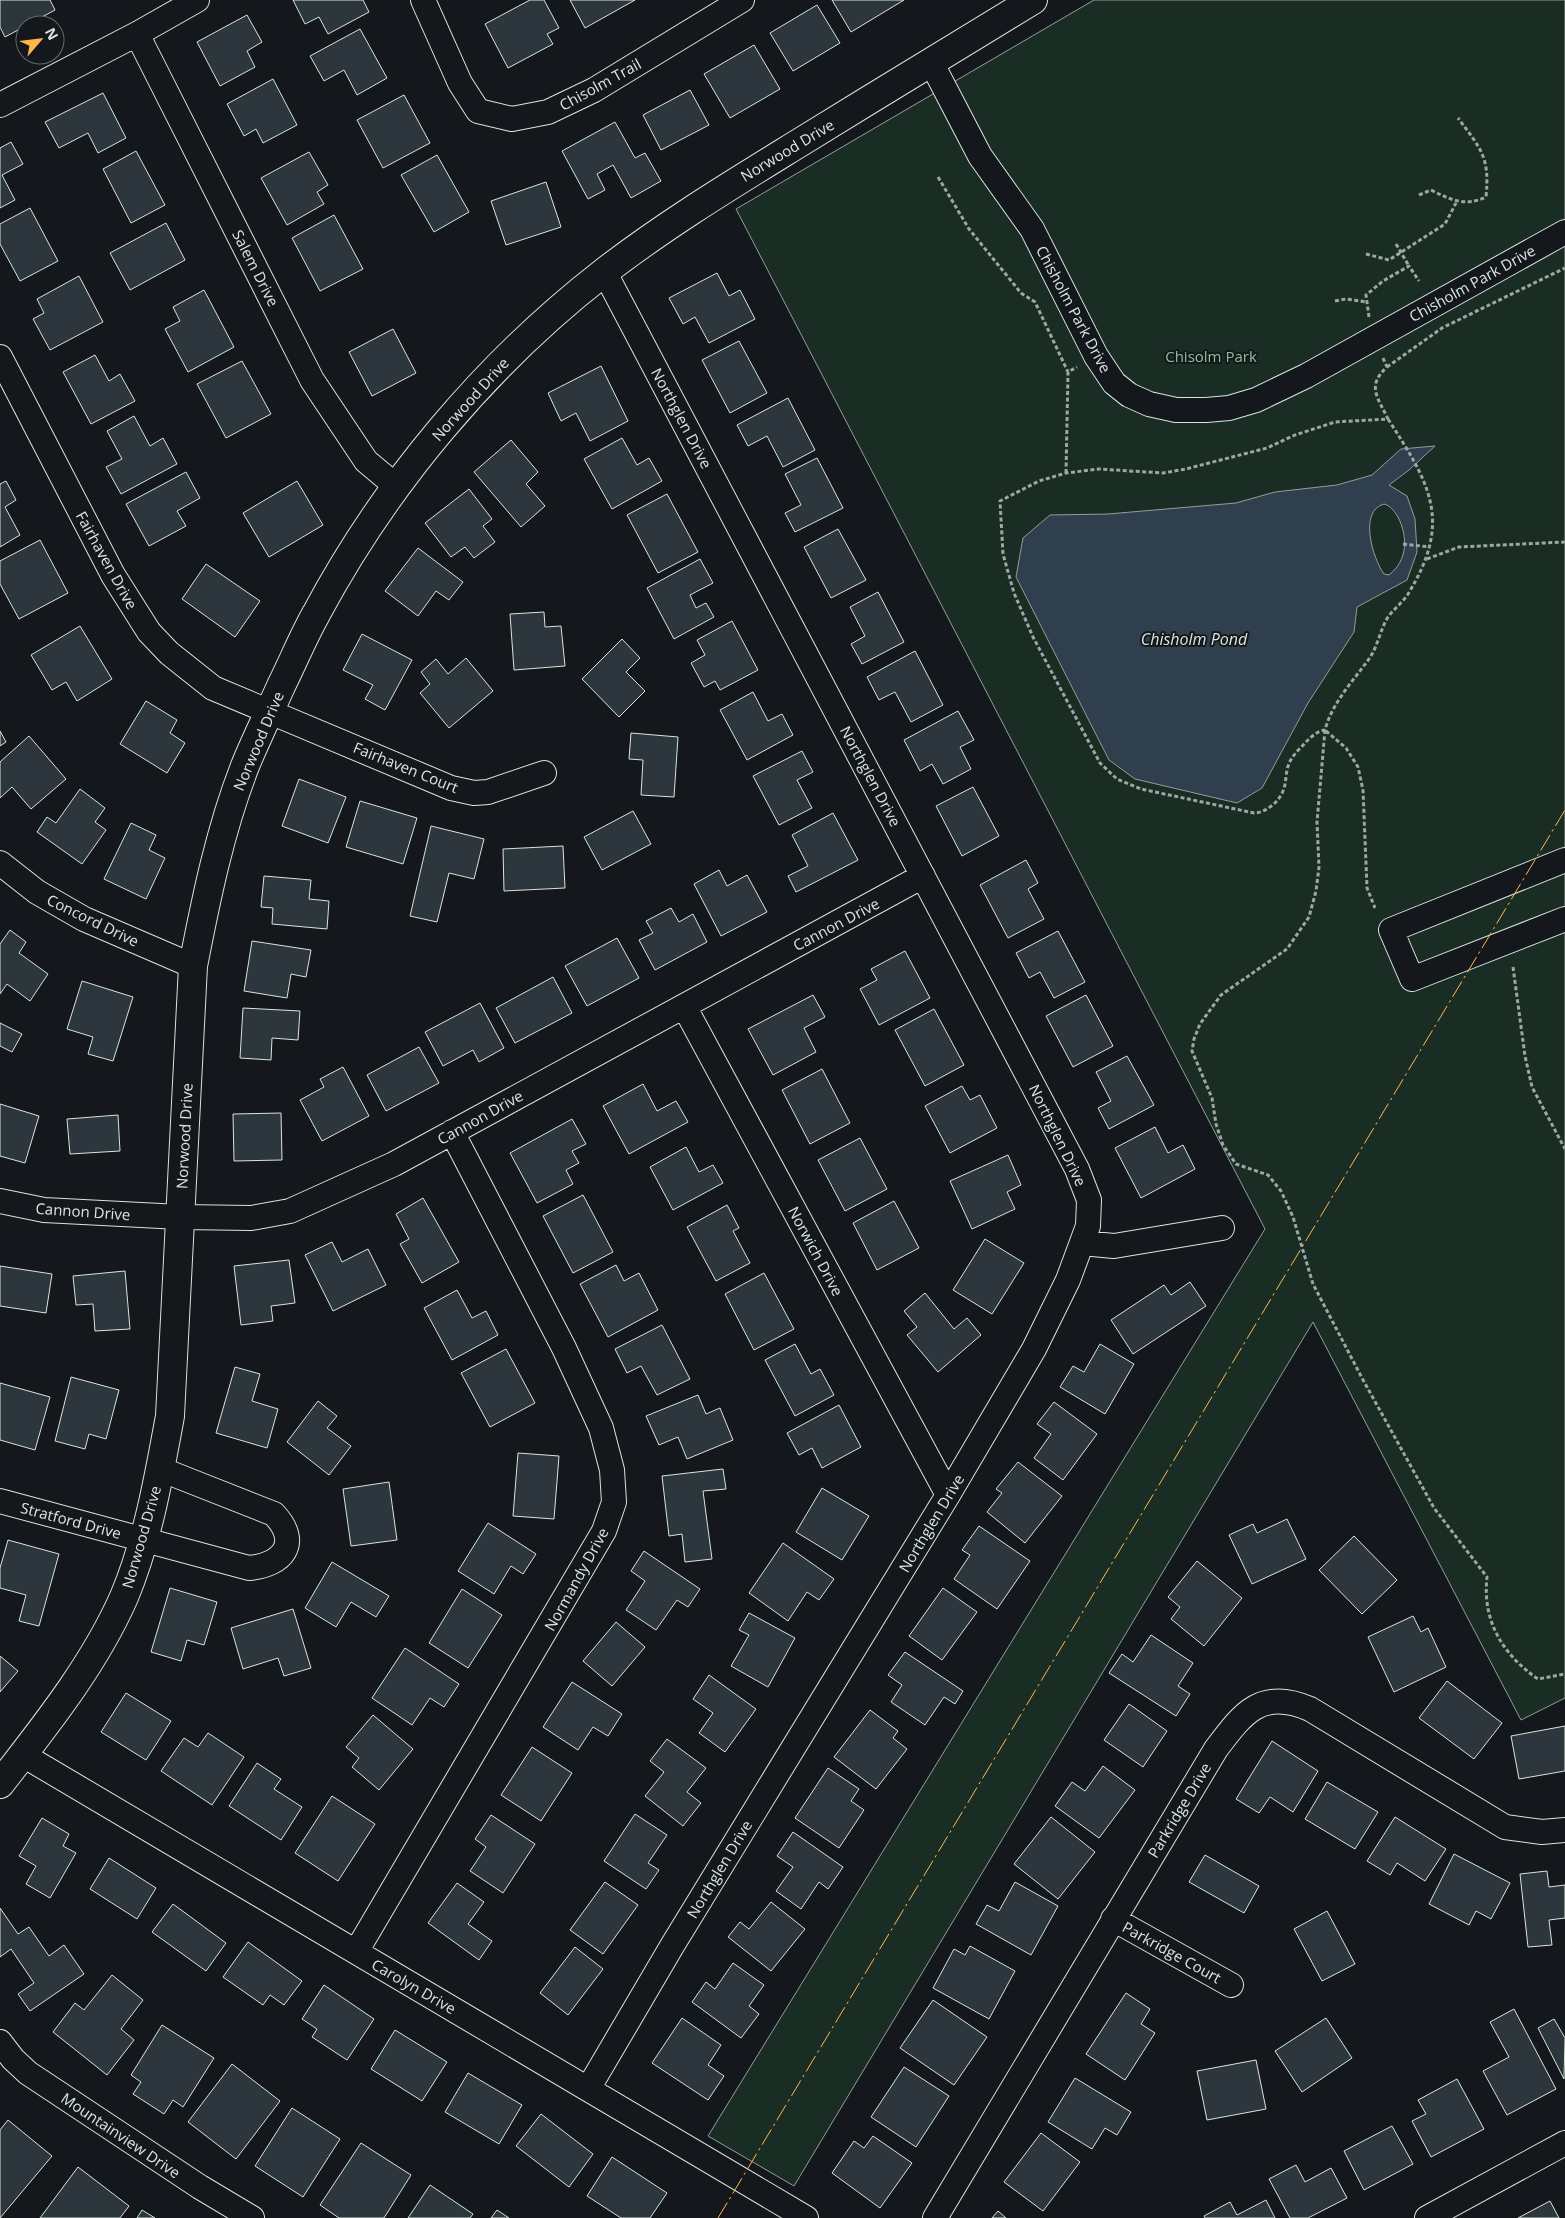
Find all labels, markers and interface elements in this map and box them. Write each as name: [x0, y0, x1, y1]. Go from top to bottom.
north arrow: [15, 15, 65, 65]
text: N: [41, 24, 63, 43]
street label: Chisolm Trail: [556, 53, 644, 115]
street label: Norwood Drive: [736, 114, 838, 186]
street label: Salem Drive: [228, 226, 284, 310]
street label: Chisholm Park Drive: [1405, 240, 1539, 326]
street label: Chisholm Park Drive: [1032, 242, 1116, 376]
park label: Chisolm Park: [1165, 346, 1257, 366]
street label: Norwood Drive: [427, 353, 513, 445]
street label: Northglen Drive: [647, 364, 717, 472]
street label: Fairhaven Drive: [72, 507, 142, 613]
water label: Chisholm Pond: [1141, 628, 1248, 650]
street label: Norwood Drive: [228, 688, 288, 794]
street label: Northglen Drive: [836, 722, 906, 830]
street label: Fairhaven Court: [350, 737, 462, 797]
street label: Concord Drive: [44, 889, 142, 951]
street label: Cannon Drive: [789, 893, 883, 955]
street label: Northglen Drive: [1025, 1081, 1091, 1189]
street label: Norwood Drive: [171, 1083, 197, 1189]
street label: Cannon Drive: [434, 1085, 526, 1149]
street label: Cannon Drive: [35, 1198, 131, 1224]
street label: Norwich Drive: [784, 1203, 848, 1299]
street label: Northglen Drive: [894, 1470, 968, 1576]
street label: Norwood Drive: [117, 1483, 165, 1591]
street label: Stratford Drive: [18, 1497, 124, 1543]
street label: Normandy Drive: [539, 1524, 613, 1634]
street label: Parkridge Drive: [1143, 1759, 1215, 1861]
street label: Northglen Drive: [682, 1816, 756, 1922]
street label: Parkridge Court: [1119, 1917, 1225, 1987]
street label: Carolyn Drive: [368, 1954, 460, 2018]
street label: Mountainview Drive: [58, 2088, 184, 2182]

